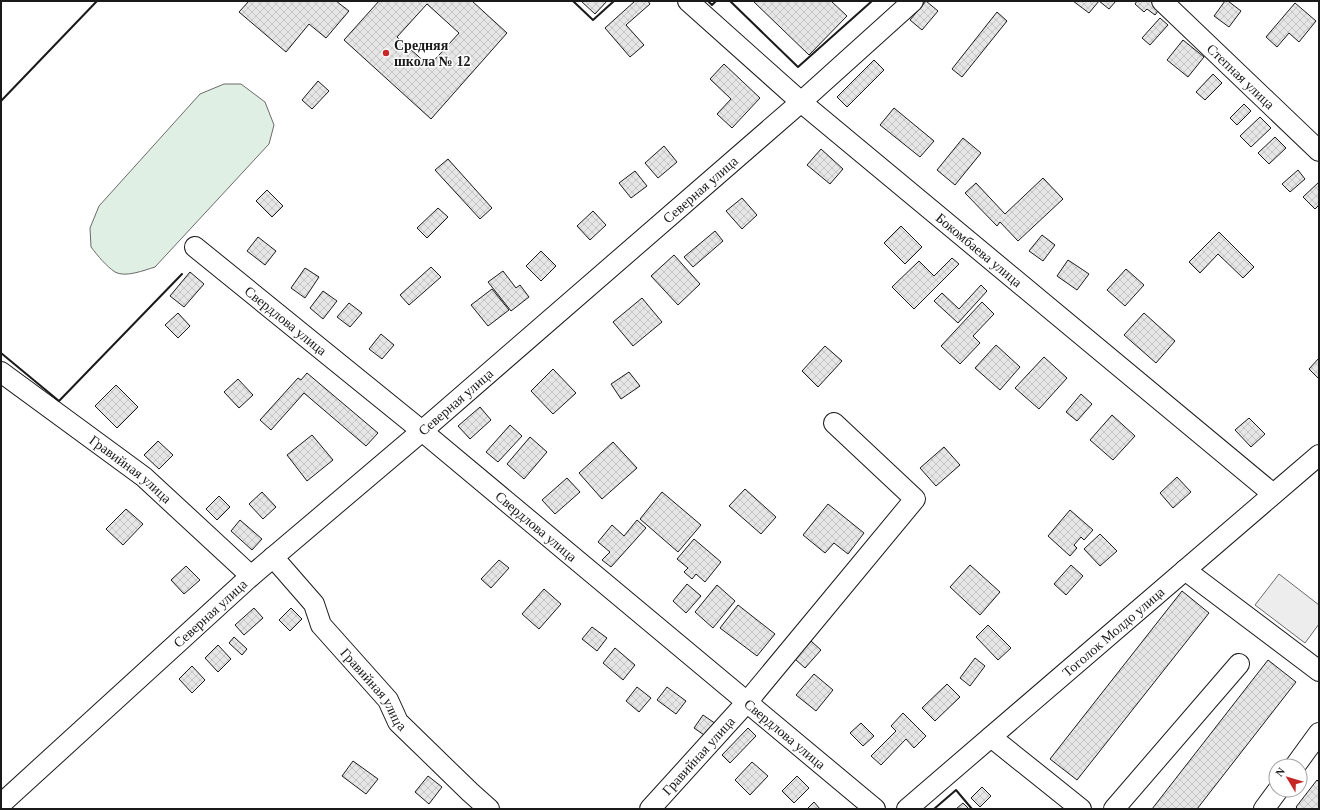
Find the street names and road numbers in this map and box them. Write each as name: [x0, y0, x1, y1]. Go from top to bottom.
street label: Степная улица: [1204, 41, 1278, 113]
street label: Северная улица: [660, 153, 741, 226]
street label: Бокомбаева улица: [933, 210, 1025, 291]
street label: Свердлова улица: [242, 283, 330, 359]
street label: Северная улица: [416, 365, 497, 439]
street label: Гравийная улица: [86, 433, 175, 507]
street label: Свердлова улица: [492, 489, 580, 565]
street label: Северная улица: [171, 576, 251, 651]
street label: Тоголок Молдо улица: [1060, 584, 1168, 680]
street label: Гравийная улица: [337, 645, 410, 735]
street label: Свердлова улица: [741, 696, 829, 773]
street label: Гравийная улица: [659, 713, 739, 798]

